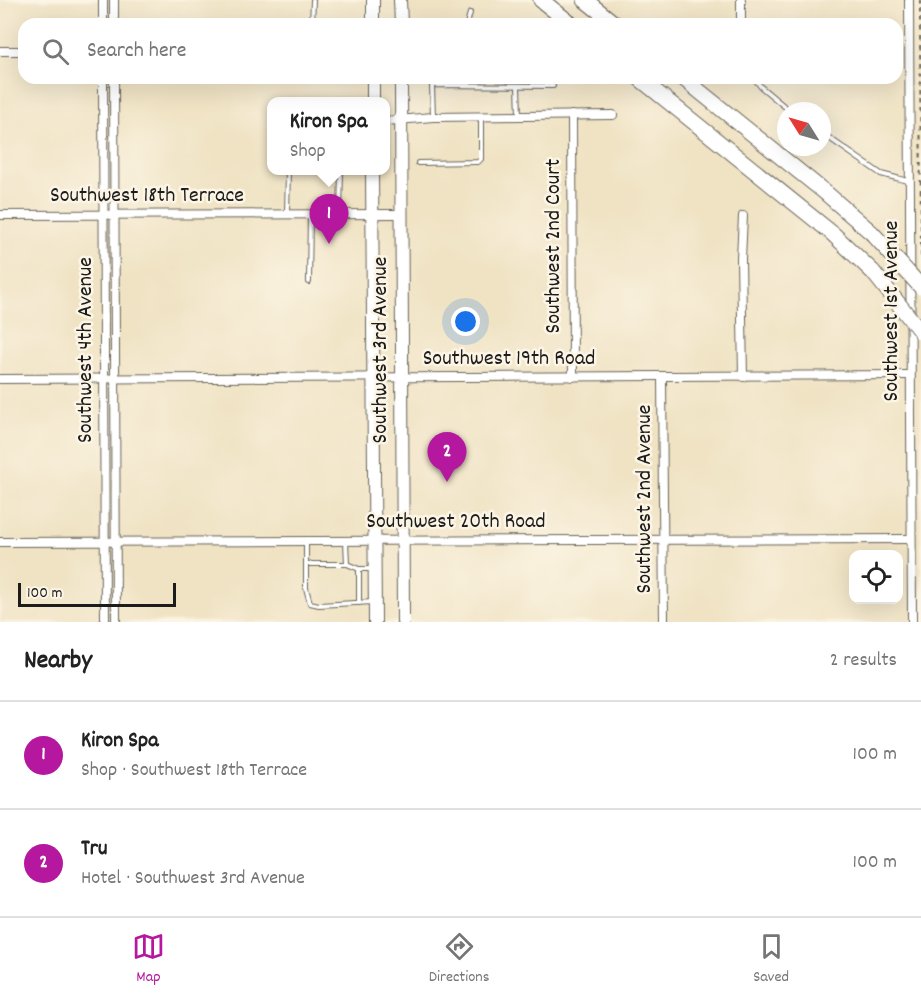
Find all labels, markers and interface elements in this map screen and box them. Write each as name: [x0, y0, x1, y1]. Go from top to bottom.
search box: [18, 18, 903, 84]
icon: search: [39, 35, 72, 68]
text: Search here: [87, 36, 186, 67]
popup: [267, 97, 390, 175]
north arrow: [777, 102, 831, 156]
text: Kiron Spa: [290, 107, 367, 138]
text: Shop: [290, 138, 326, 166]
street label: Southwest 2nd Court: [539, 159, 570, 334]
street label: Southwest 18th Terrace: [50, 181, 244, 212]
pin: 1: [310, 194, 348, 244]
street label: Southwest 1st Avenue: [877, 221, 908, 401]
street label: Southwest 4th Avenue: [71, 257, 102, 443]
street label: Southwest 3rd Avenue: [366, 257, 397, 443]
your location: [451, 307, 480, 336]
street label: Southwest 19th Road: [423, 344, 595, 375]
street label: Southwest 2nd Avenue: [630, 405, 661, 593]
pin: 2: [428, 432, 466, 482]
street label: Southwest 20th Road: [366, 507, 546, 538]
map controls: [849, 550, 903, 604]
button: locate: [849, 550, 903, 604]
scale bar: [18, 580, 176, 608]
text: 100 m: [27, 582, 63, 605]
text: Nearby: [24, 643, 92, 680]
text: 2 results: [830, 647, 897, 675]
text: Kiron Spa: [81, 726, 159, 757]
text: 1: [41, 741, 46, 769]
text: 100 m: [853, 741, 897, 769]
text: Shop · Southwest 18th Terrace: [81, 757, 307, 785]
text: Tru: [81, 834, 107, 865]
text: 2: [39, 849, 48, 877]
text: 100 m: [853, 849, 897, 877]
text: Hotel · Southwest 3rd Avenue: [81, 865, 305, 893]
tab: Map: [132, 930, 165, 989]
tab: Directions: [429, 930, 489, 989]
tab: Saved: [753, 930, 789, 989]

